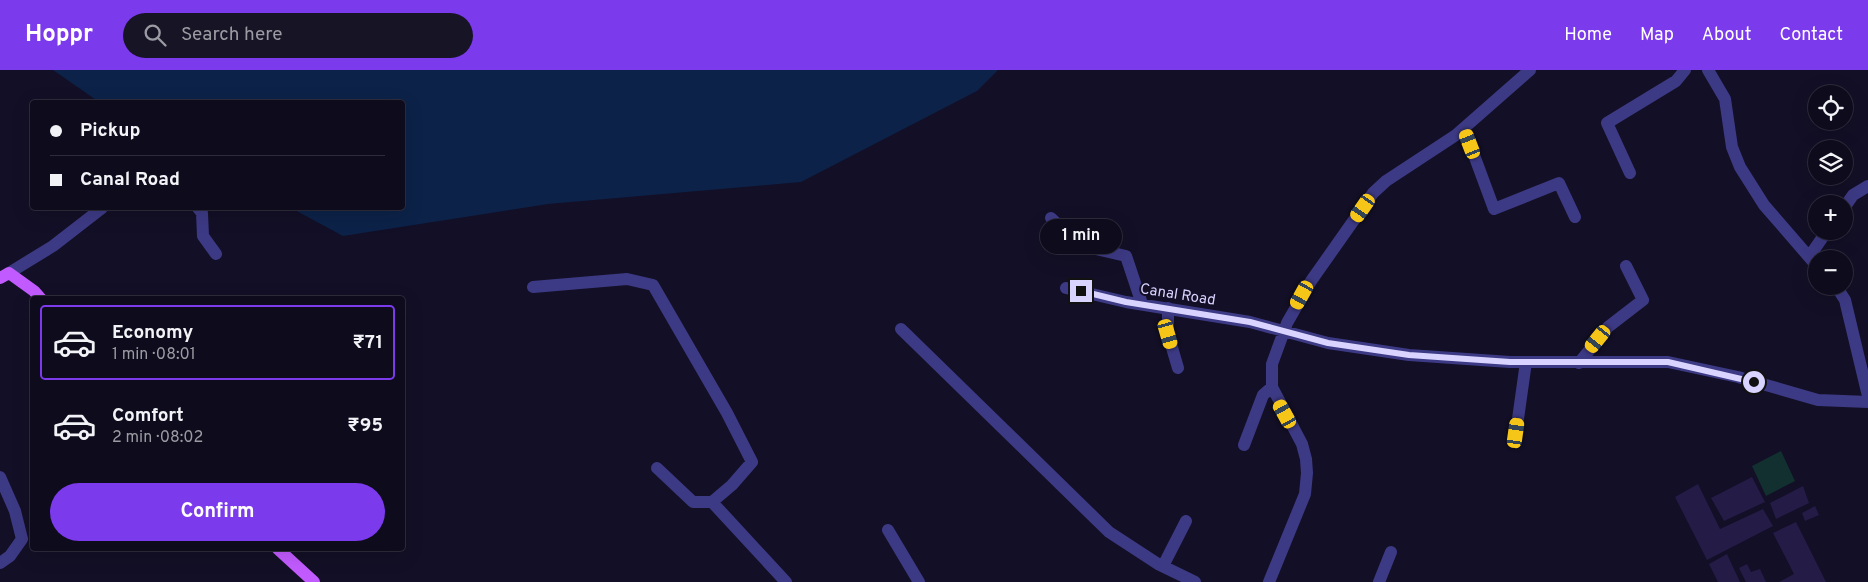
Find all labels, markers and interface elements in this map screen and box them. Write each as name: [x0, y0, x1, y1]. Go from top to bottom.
search box: [123, 13, 473, 58]
text: Hoppr: [25, 20, 93, 50]
icon: search: [141, 21, 169, 49]
text: Search here: [181, 23, 283, 47]
text: Home: [1564, 24, 1612, 47]
text: Map: [1640, 24, 1674, 47]
text: About: [1702, 24, 1751, 47]
text: Contact: [1779, 24, 1843, 47]
map controls: [1808, 85, 1853, 295]
button: locate: [1808, 85, 1853, 130]
text: Pickup: [80, 119, 140, 143]
car: [1457, 127, 1482, 161]
button: layers: [1808, 140, 1853, 185]
text: Canal Road: [80, 168, 180, 192]
car: [1348, 191, 1377, 225]
button: +: [1808, 195, 1853, 240]
callout: 1 min: [1040, 218, 1122, 254]
text: 1 min: [1062, 226, 1100, 246]
button: −: [1808, 250, 1853, 295]
car: [1288, 278, 1315, 312]
route end: [1070, 280, 1092, 302]
street label: Canal Road: [1139, 280, 1217, 311]
car: [1156, 318, 1179, 350]
icon: car: [52, 320, 97, 365]
text: Economy: [112, 321, 193, 345]
car: [1582, 323, 1613, 355]
text: ₹71: [352, 331, 383, 355]
text: 1 min · 08:01: [112, 345, 196, 365]
route start: [1743, 371, 1765, 393]
car: [1271, 397, 1298, 431]
icon: car: [52, 403, 97, 448]
text: Comfort: [112, 404, 184, 428]
text: ₹95: [347, 414, 383, 438]
car: [1506, 417, 1525, 449]
text: 2 min · 08:02: [112, 428, 203, 448]
button: Confirm: [50, 483, 385, 541]

